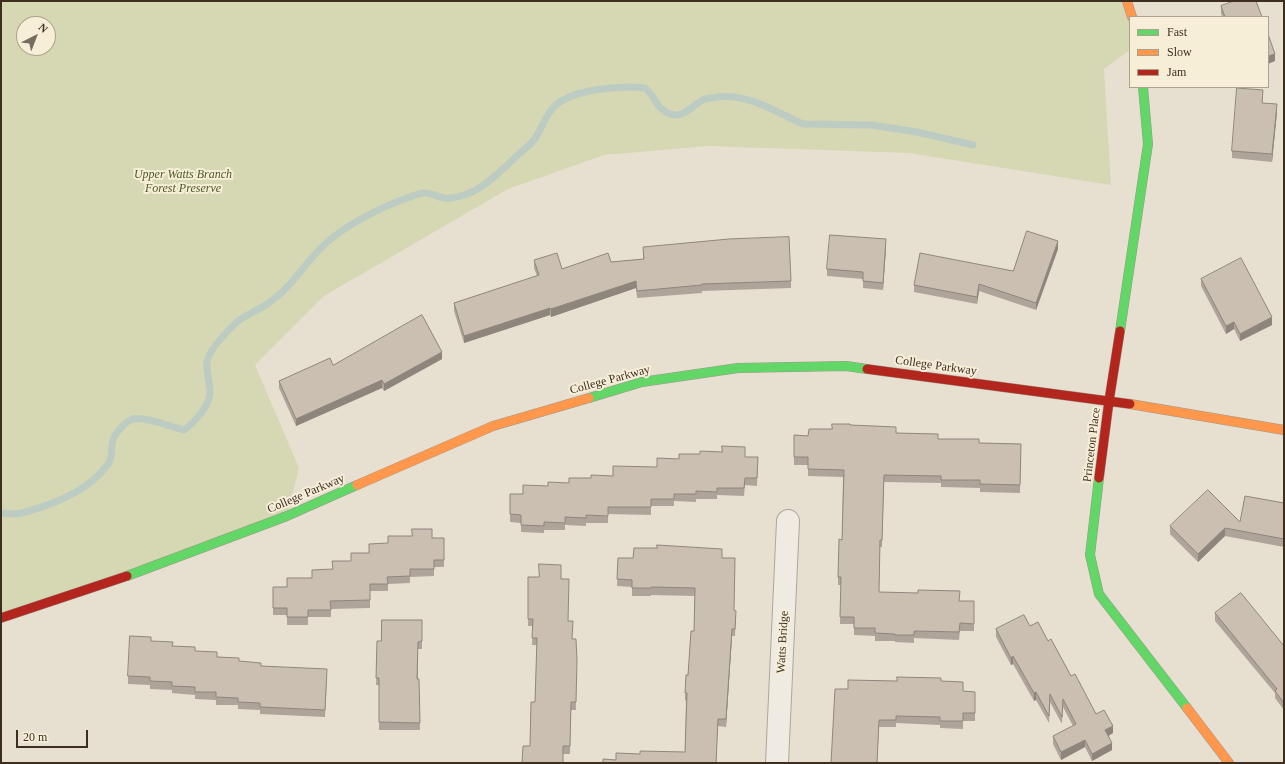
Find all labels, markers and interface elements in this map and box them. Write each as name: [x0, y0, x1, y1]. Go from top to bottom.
north arrow: [16, 16, 56, 56]
legend: [1129, 16, 1269, 88]
text: N: [36, 21, 50, 35]
text: Fast: [1167, 25, 1187, 39]
text: Slow: [1167, 45, 1192, 59]
text: Jam: [1167, 65, 1186, 79]
park label: Upper Watts Branch Forest Preserve: [134, 168, 232, 196]
street label: College Parkway: [894, 353, 978, 379]
street label: College Parkway: [568, 362, 652, 398]
street label: Princeton Place: [1080, 407, 1104, 483]
street label: College Parkway: [265, 471, 347, 517]
street label: Watts Bridge: [774, 610, 792, 674]
scale bar: [18, 722, 90, 748]
text: 20 m: [23, 730, 47, 744]

